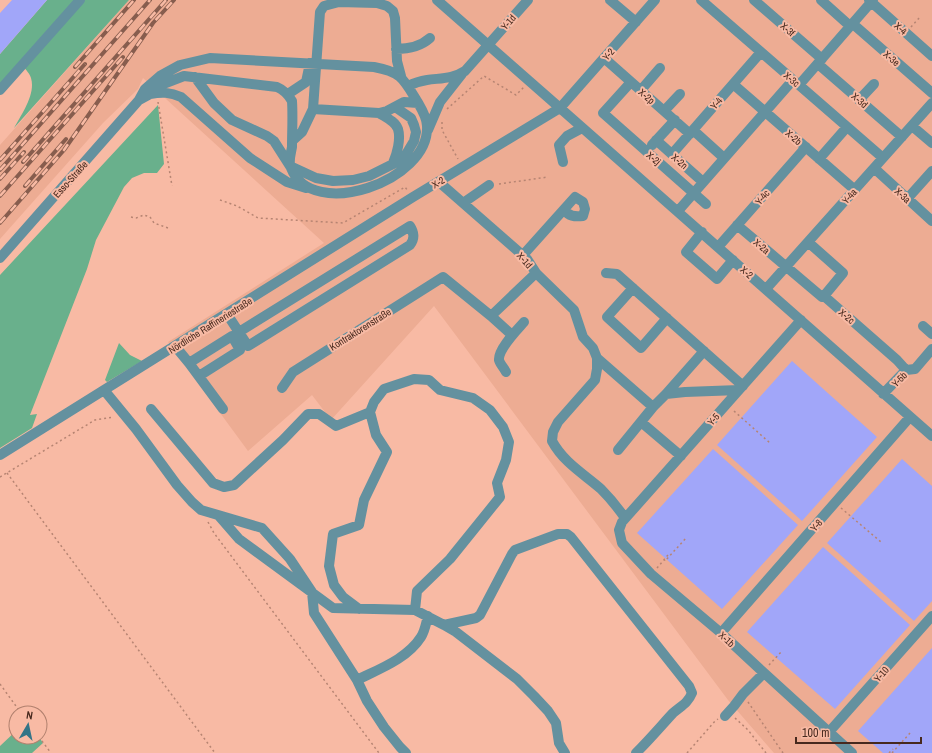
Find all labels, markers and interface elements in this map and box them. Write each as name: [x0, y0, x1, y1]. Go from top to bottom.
street label: Y-1d: [498, 12, 519, 33]
street label: X-4: [892, 19, 910, 38]
street label: X-3f: [778, 20, 798, 40]
street label: Y-2: [600, 45, 618, 63]
street label: X-3e: [881, 48, 903, 69]
street label: X-3c: [781, 69, 802, 90]
street label: X-2p: [636, 86, 658, 107]
street label: X-3d: [849, 90, 870, 111]
street label: Y-4: [708, 94, 726, 112]
street label: X-2b: [783, 127, 805, 148]
street label: X-2j: [644, 149, 664, 168]
street label: X-2n: [669, 151, 690, 172]
street label: Esso-Straße: [50, 158, 91, 201]
street label: X-2: [429, 173, 447, 191]
street label: X-3a: [892, 185, 914, 206]
street label: Y-4a: [839, 186, 860, 207]
street label: Y-4c: [752, 187, 773, 208]
street label: X-2a: [751, 236, 773, 257]
street label: X-1d: [514, 250, 535, 271]
street label: X-2: [738, 263, 756, 282]
street label: Nördliche Raffineriestraße: [166, 294, 255, 357]
street label: Kontraktorenstraße: [327, 305, 394, 354]
street label: X-2c: [836, 306, 857, 327]
street label: Y-5b: [889, 369, 910, 390]
street label: Y-5: [705, 410, 723, 428]
street label: Y-8: [808, 516, 826, 534]
street label: X-1b: [716, 629, 738, 650]
street label: Y-10: [871, 663, 892, 685]
north arrow: [8, 705, 48, 745]
text: N: [25, 708, 34, 723]
scale bar: [796, 719, 921, 745]
text: 100 m: [802, 725, 829, 741]

